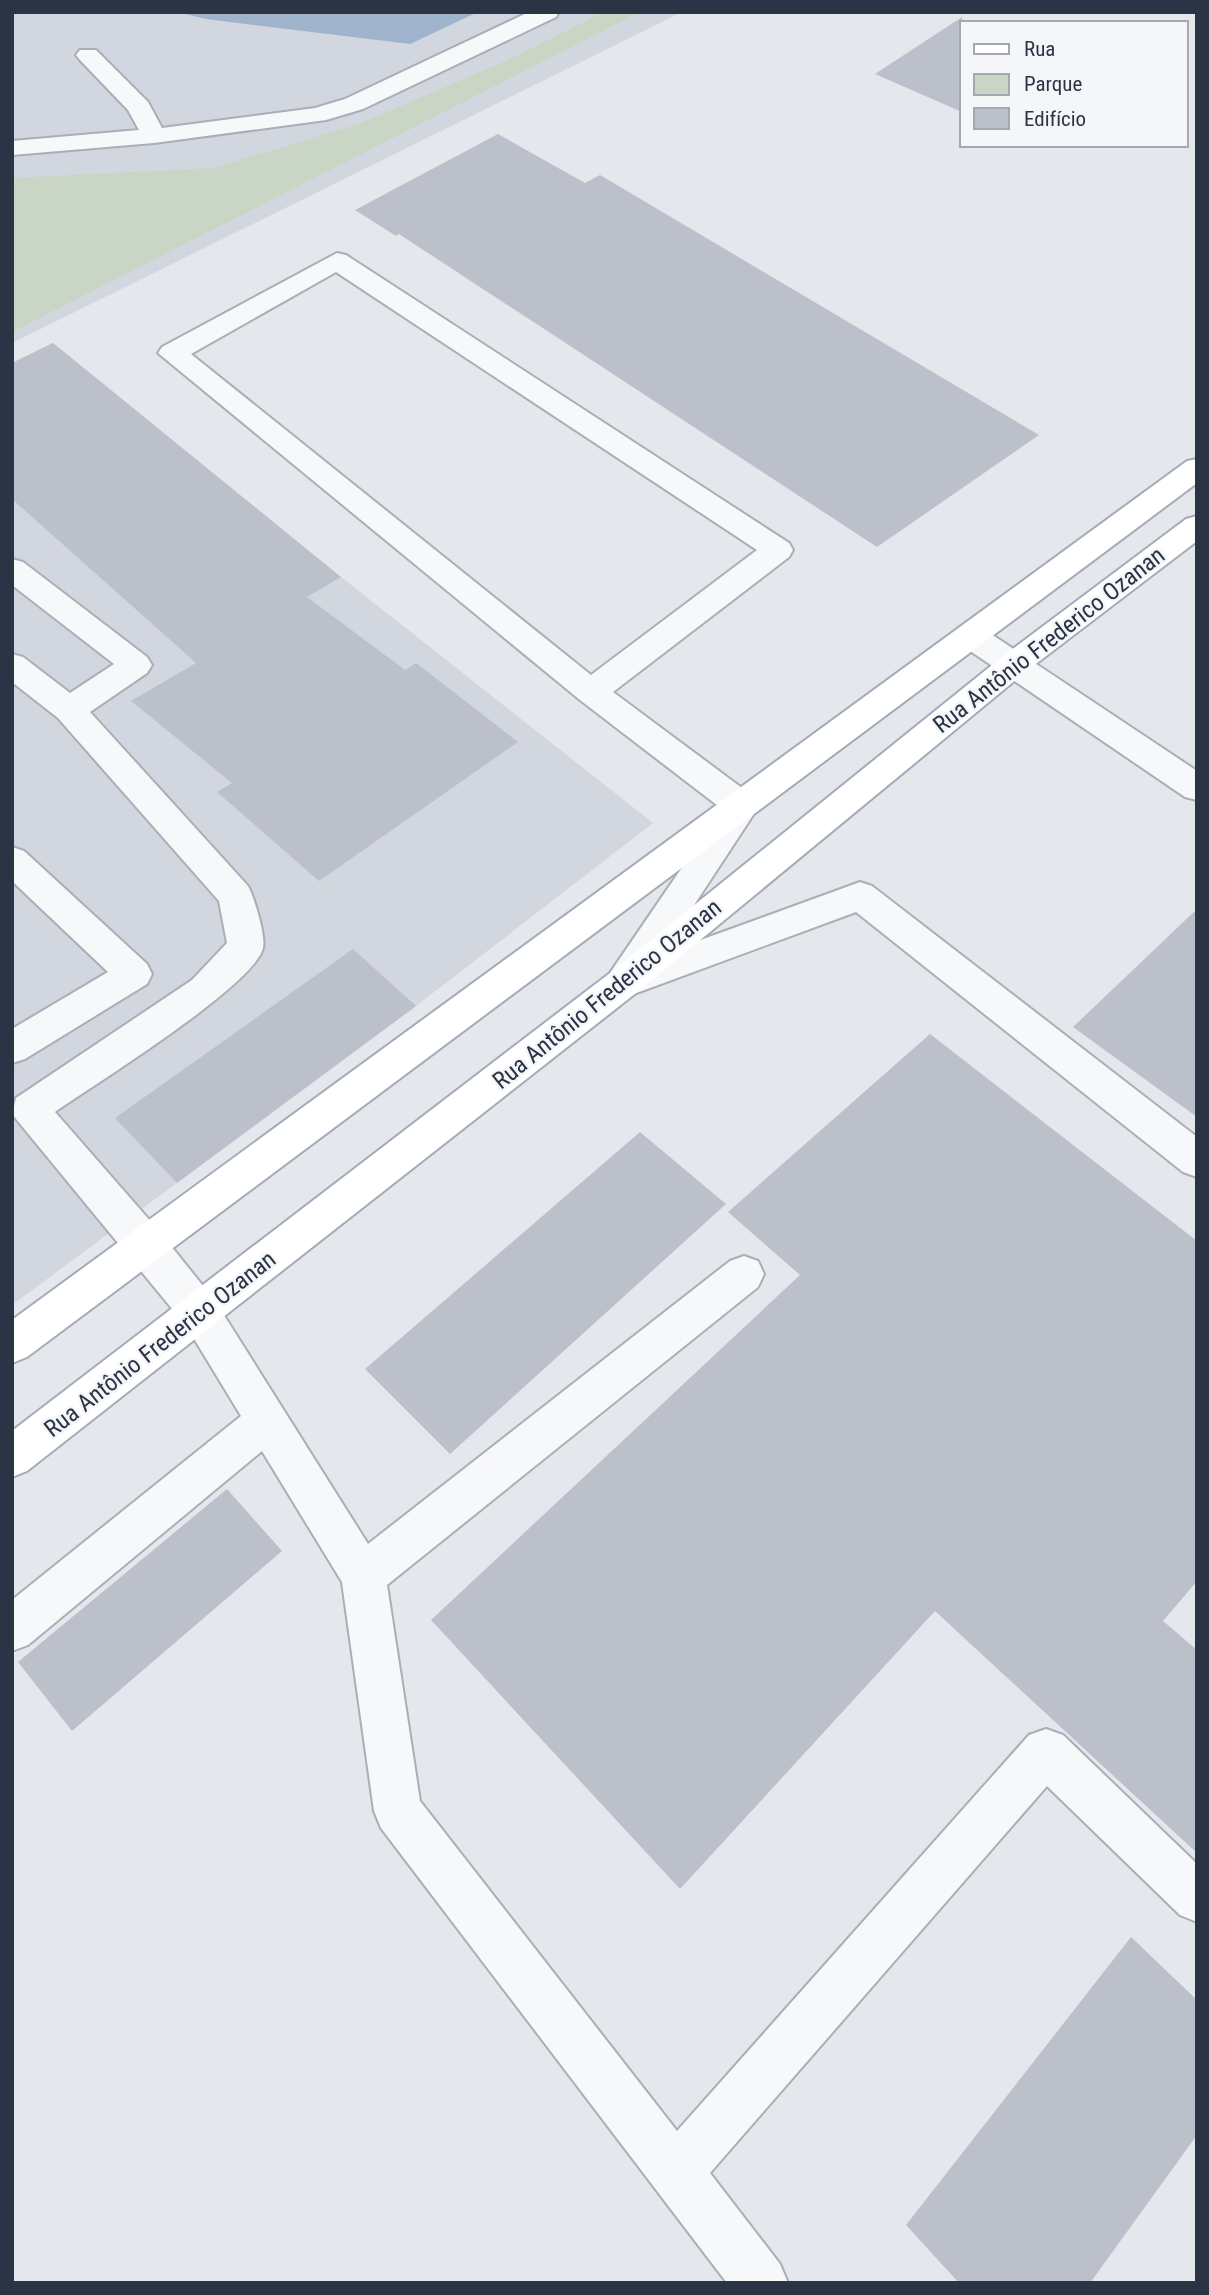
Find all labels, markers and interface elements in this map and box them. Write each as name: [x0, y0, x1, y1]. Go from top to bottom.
legend: [960, 21, 1188, 147]
text: Rua: [1024, 37, 1055, 61]
text: Parque: [1024, 72, 1082, 96]
text: Edifício: [1024, 107, 1086, 131]
street label: Rua Antônio Frederico Ozanan: [928, 541, 1170, 739]
street label: Rua Antônio Frederico Ozanan: [487, 893, 727, 1095]
street label: Rua Antônio Frederico Ozanan: [39, 1245, 281, 1443]

